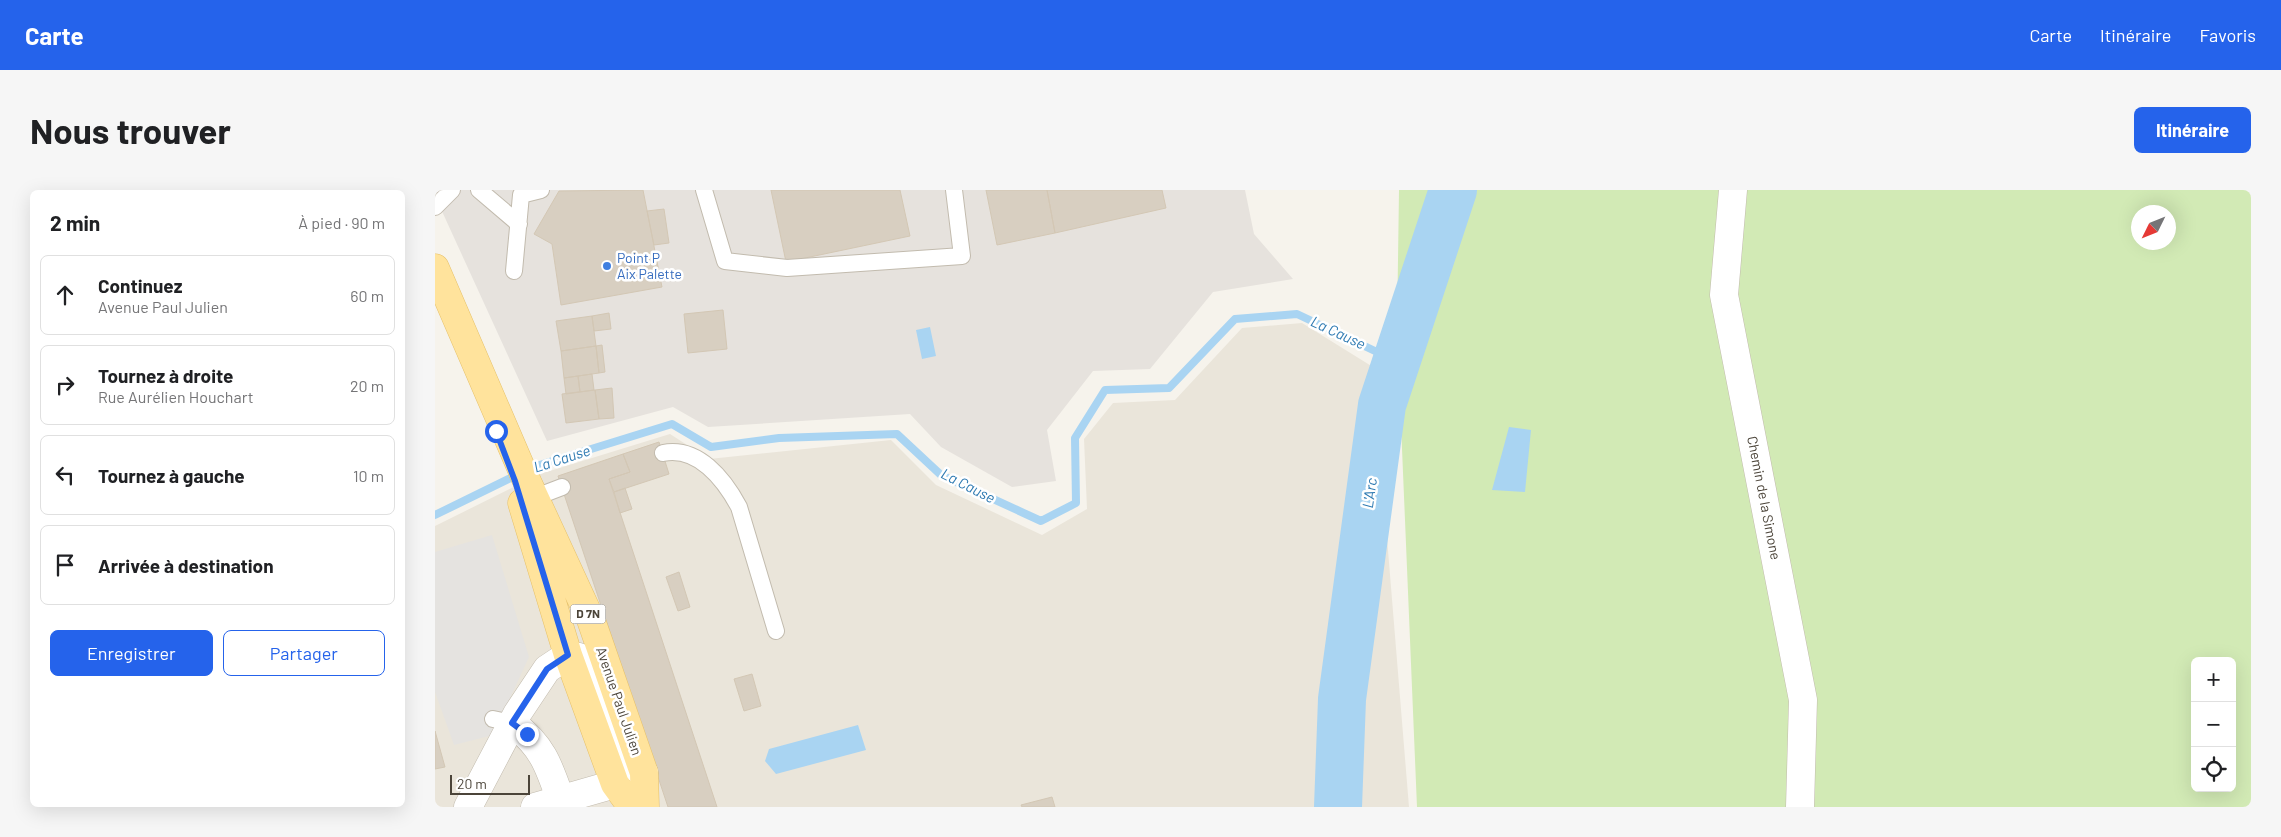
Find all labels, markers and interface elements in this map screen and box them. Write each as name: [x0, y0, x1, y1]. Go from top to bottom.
text: Carte: [25, 21, 84, 50]
text: Carte: [2029, 24, 2072, 46]
text: Itinéraire: [2100, 24, 2171, 46]
text: Favoris: [2199, 24, 2256, 46]
button: Itinéraire: [2134, 107, 2251, 153]
text: Nous trouver: [30, 109, 231, 151]
north arrow: [2131, 205, 2176, 250]
text: 2 min: [50, 210, 100, 235]
text: À pied · 90 m: [298, 213, 385, 232]
place label: Point P Aix Palette: [617, 249, 682, 282]
marker: Point P Aix Palette: [601, 260, 613, 272]
text: Continuez: [98, 274, 182, 297]
icon: ahead: [51, 281, 79, 309]
text: 60 m: [350, 286, 384, 305]
text: Avenue Paul Julien: [98, 297, 228, 316]
water label: La Cause: [1308, 312, 1369, 353]
text: Tournez à droite: [98, 364, 234, 387]
icon: right: [51, 371, 79, 399]
text: 20 m: [350, 376, 384, 395]
text: Rue Aurélien Houchart: [98, 387, 254, 406]
route start: [485, 420, 508, 443]
street label: Chemin de la Simone: [1744, 435, 1785, 561]
water label: La Cause: [531, 440, 592, 476]
icon: left: [51, 461, 79, 489]
text: Tournez à gauche: [98, 464, 245, 487]
water label: La Cause: [938, 464, 999, 506]
text: 10 m: [353, 466, 384, 485]
water label: L'Arc: [1358, 476, 1380, 509]
icon: arrive: [51, 551, 79, 579]
text: Arrivée à destination: [98, 554, 274, 577]
road number: D 7N: [571, 604, 605, 624]
button: Enregistrer: [50, 630, 213, 676]
button: Partager: [223, 630, 385, 676]
street label: Avenue Paul Julien: [593, 644, 646, 757]
map controls: [2191, 657, 2236, 792]
button: +: [2191, 657, 2236, 702]
button: −: [2191, 702, 2236, 747]
route end: [516, 723, 539, 746]
button: locate: [2191, 747, 2236, 792]
scale bar: [450, 772, 530, 795]
text: 20 m: [457, 775, 487, 792]

